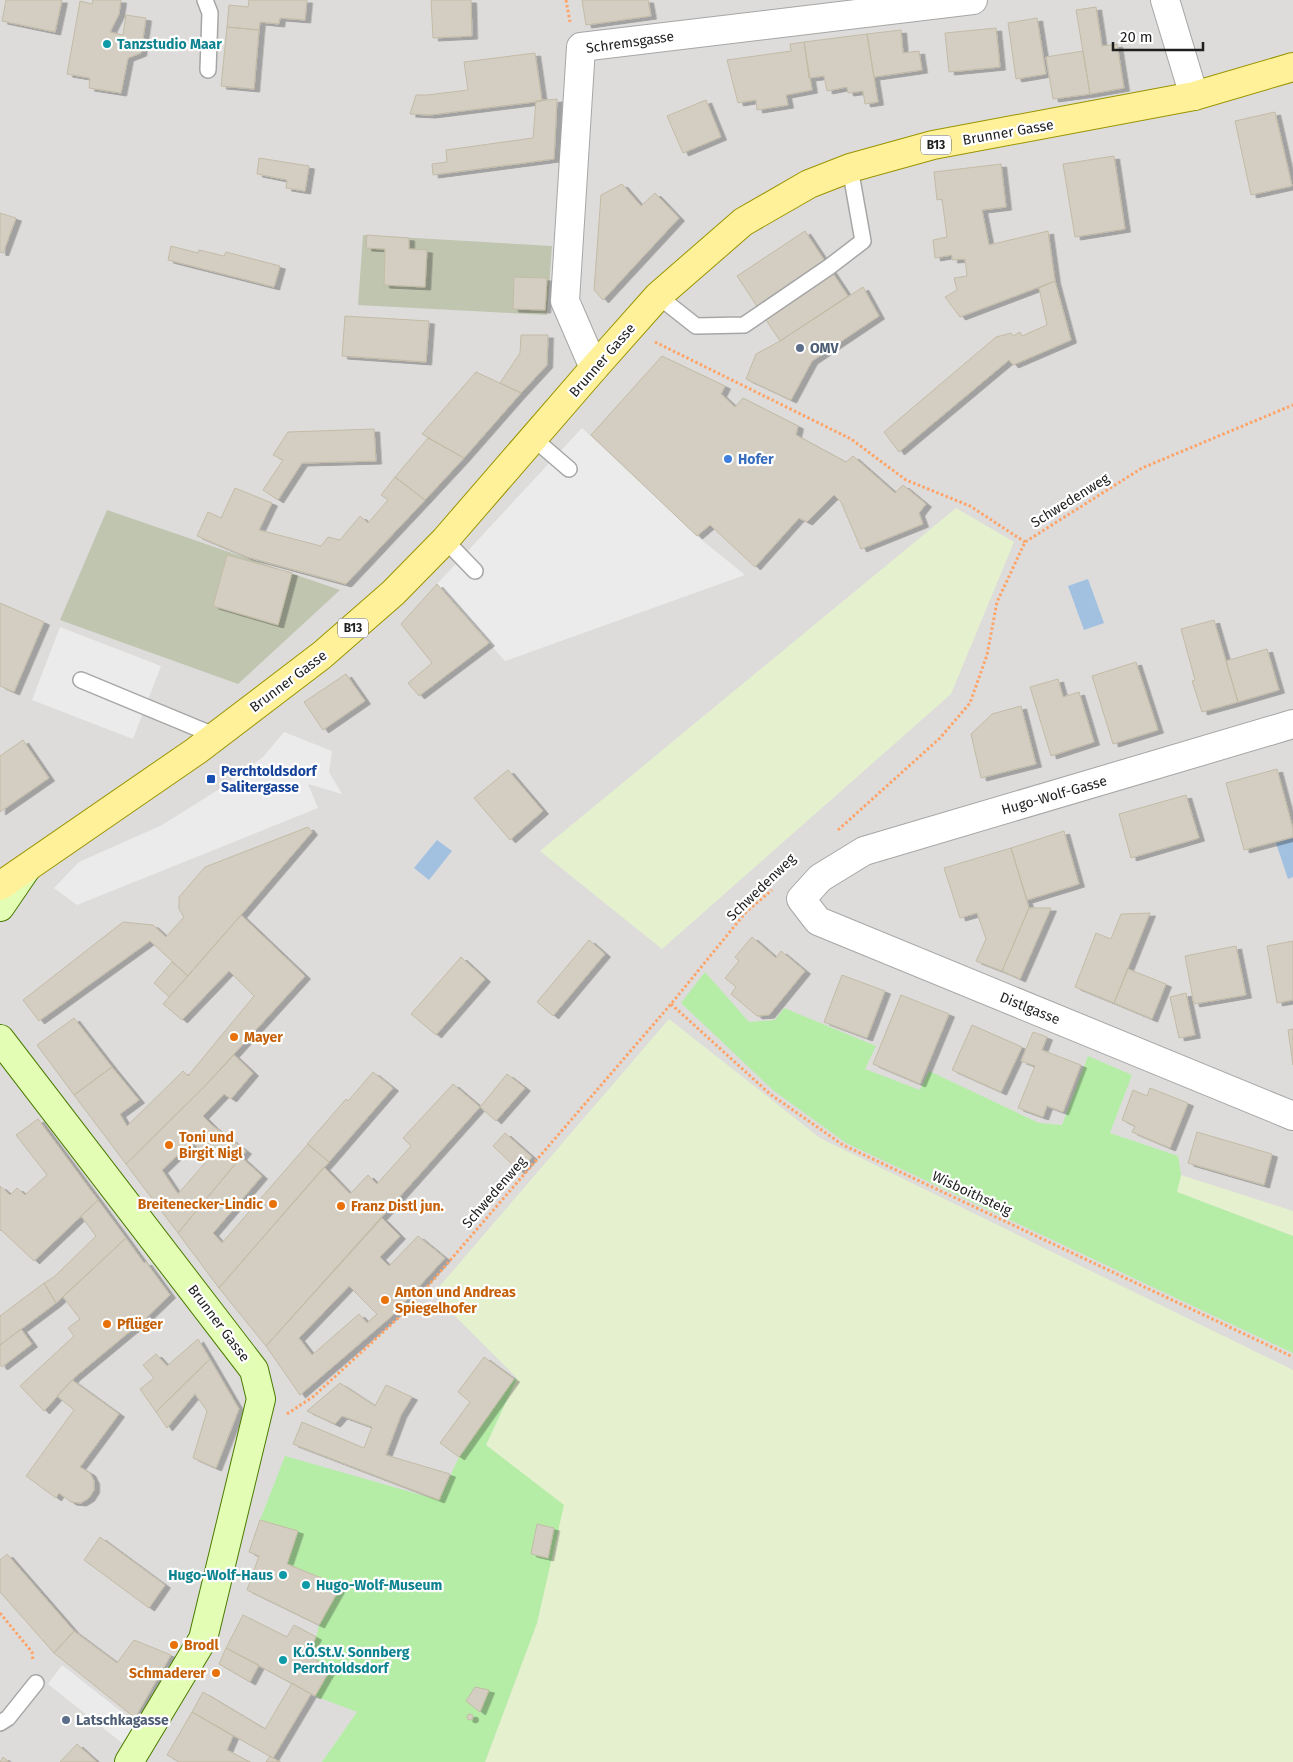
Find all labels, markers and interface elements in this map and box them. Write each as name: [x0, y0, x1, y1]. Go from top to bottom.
scale bar: [1113, 20, 1203, 52]
street label: Schremsgasse: [585, 28, 675, 57]
text: 20 m: [1120, 28, 1153, 46]
place label: Tanzstudio Maar: [117, 36, 222, 53]
marker: Tanzstudio Maar: [101, 38, 113, 50]
street label: Brunner Gasse: [961, 116, 1055, 149]
road number: B13: [921, 136, 951, 154]
street label: Brunner Gasse: [566, 320, 639, 401]
place label: OMV: [810, 340, 839, 357]
marker: OMV: [794, 342, 806, 354]
place label: Hofer: [738, 451, 774, 468]
marker: Hofer: [722, 453, 734, 465]
street label: Schwedenweg: [1028, 469, 1113, 531]
road number: B13: [338, 618, 368, 638]
street label: Brunner Gasse: [246, 647, 330, 716]
place label: Perchtoldsdorf Salitergasse: [221, 763, 318, 796]
street label: Hugo-Wolf-Gasse: [999, 772, 1109, 819]
marker: Perchtoldsdorf Salitergasse: [205, 773, 217, 785]
street label: Schwedenweg: [723, 850, 800, 925]
street label: Distlgasse: [997, 989, 1062, 1028]
place label: Mayer: [244, 1029, 283, 1046]
marker: Mayer: [228, 1031, 240, 1043]
place label: Toni und Birgit Nigl: [179, 1129, 243, 1162]
marker: Toni und Birgit Nigl: [163, 1139, 175, 1151]
street label: Schwedenweg: [459, 1152, 531, 1232]
street label: Wisboithsteig: [929, 1168, 1015, 1220]
place label: Breitenecker-Lindic: [138, 1196, 263, 1213]
marker: Breitenecker-Lindic: [267, 1198, 279, 1210]
place label: Franz Distl jun.: [351, 1198, 444, 1215]
marker: Franz Distl jun.: [335, 1200, 347, 1212]
street label: Brunner Gasse: [184, 1281, 253, 1365]
place label: Anton und Andreas Spiegelhofer: [394, 1284, 516, 1317]
marker: Anton und Andreas Spiegelhofer: [379, 1294, 391, 1306]
place label: Pflüger: [117, 1316, 163, 1333]
marker: Pflüger: [101, 1318, 113, 1330]
place label: Hugo-Wolf-Haus: [168, 1567, 273, 1584]
marker: Hugo-Wolf-Haus: [277, 1569, 289, 1581]
place label: Hugo-Wolf-Museum: [316, 1577, 443, 1594]
marker: Hugo-Wolf-Museum: [300, 1579, 312, 1591]
place label: Brodl: [184, 1637, 219, 1654]
marker: Brodl: [168, 1639, 180, 1651]
place label: K.Ö.St.V. Sonnberg Perchtoldsdorf: [293, 1643, 410, 1677]
marker: K.Ö.St.V. Sonnberg Perchtoldsdorf: [277, 1654, 289, 1666]
place label: Schmaderer: [129, 1665, 206, 1682]
marker: Schmaderer: [210, 1667, 222, 1679]
place label: Latschkagasse: [76, 1712, 169, 1729]
marker: Latschkagasse: [60, 1714, 72, 1726]

